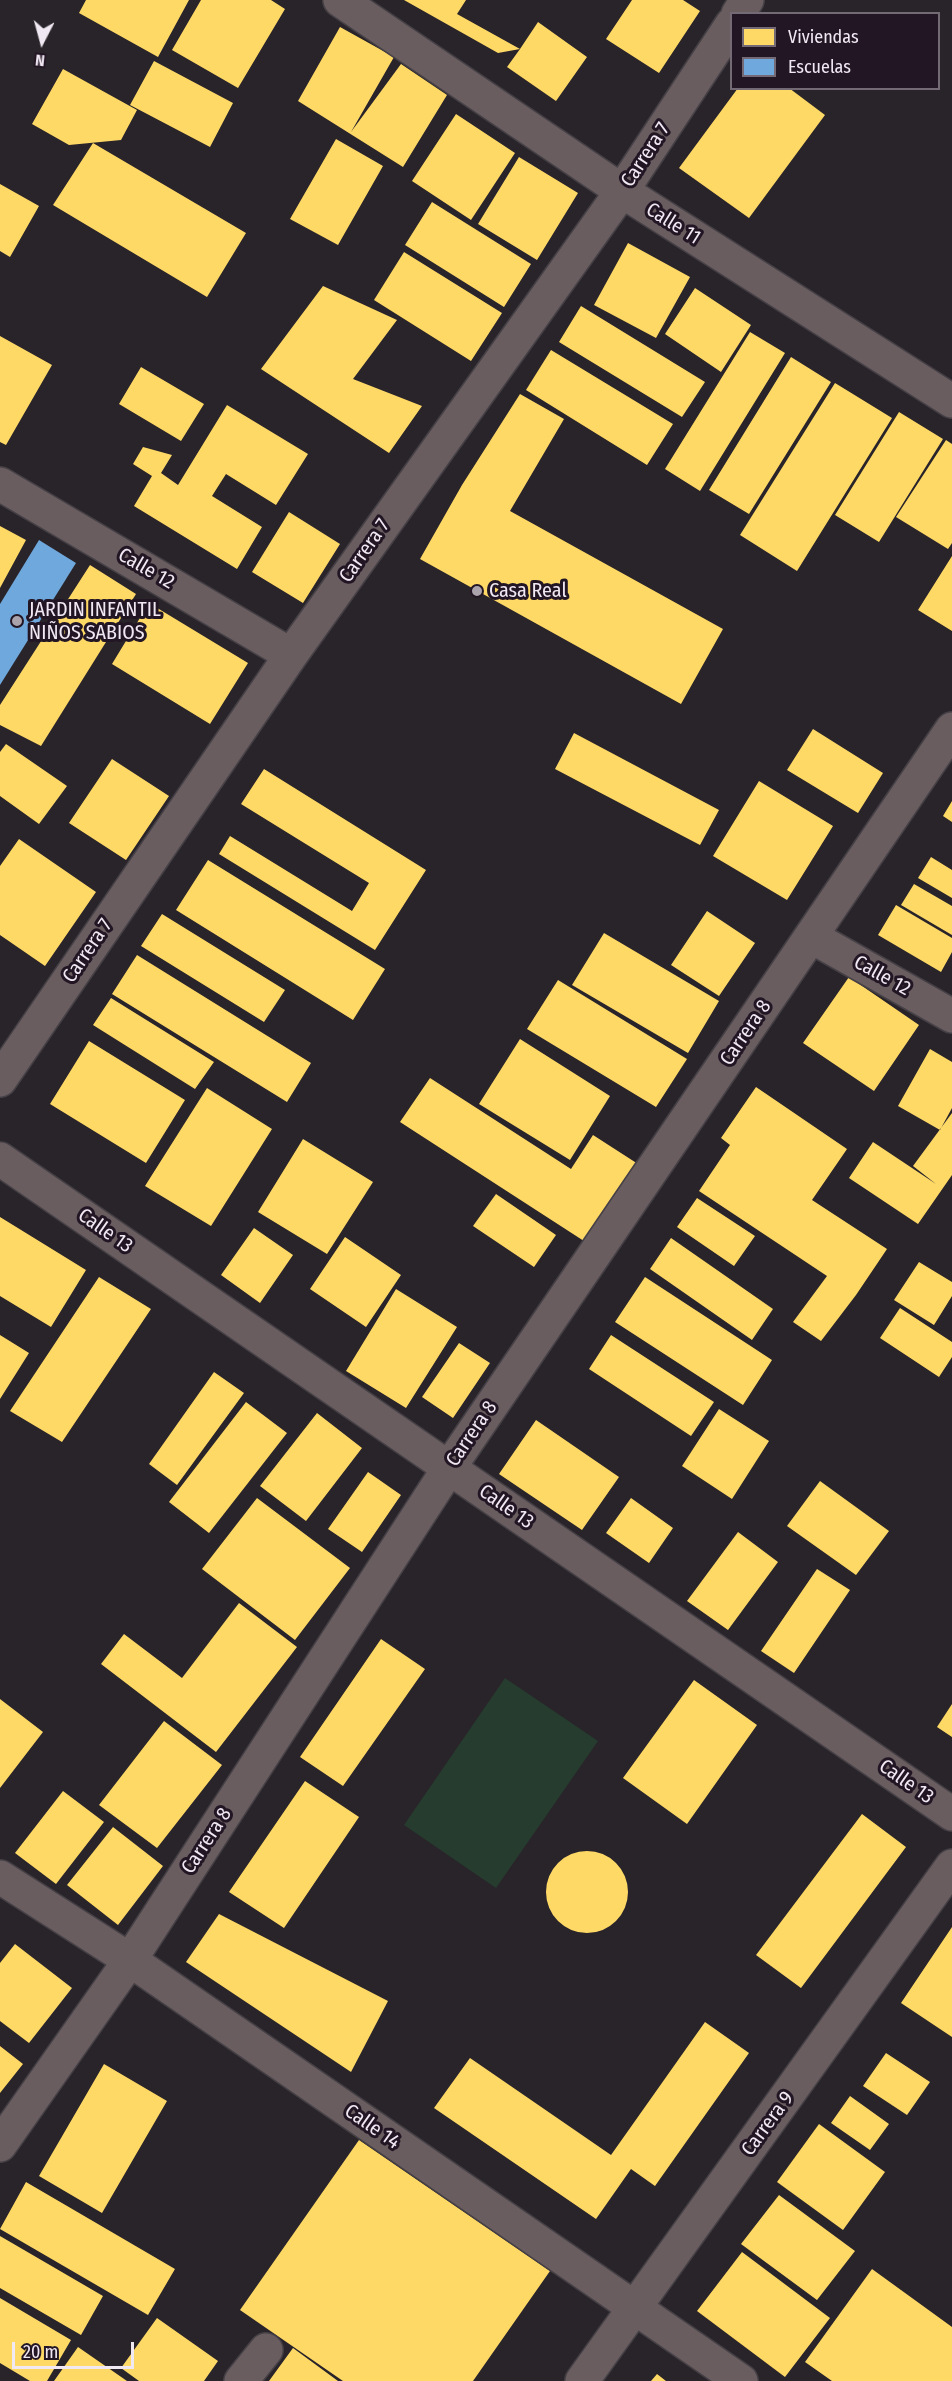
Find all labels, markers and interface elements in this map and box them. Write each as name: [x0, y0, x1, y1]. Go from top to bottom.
north arrow: [12, 12, 72, 72]
legend: [730, 12, 940, 90]
text: Viviendas: [788, 26, 859, 48]
text: N: [34, 50, 46, 70]
text: Escuelas: [788, 56, 851, 78]
street label: Carrera 7: [616, 118, 676, 192]
street label: Calle 11: [641, 198, 705, 250]
street label: Carrera 7: [335, 515, 395, 587]
street label: Calle 12: [113, 543, 179, 595]
place label: Casa Real: [489, 579, 567, 603]
marker: Casa Real: [470, 584, 484, 598]
place label: JARDIN INFANTIL NIÑOS SABIOS: [29, 598, 161, 645]
marker: JARDIN INFANTIL NIÑOS SABIOS: [10, 614, 24, 628]
street label: Carrera 7: [58, 914, 118, 988]
street label: Calle 12: [849, 951, 915, 1001]
street label: Carrera 8: [715, 996, 777, 1070]
street label: Calle 13: [73, 1204, 137, 1258]
street label: Carrera 8: [441, 1397, 503, 1471]
street label: Calle 13: [474, 1480, 538, 1534]
street label: Calle 13: [874, 1755, 938, 1809]
street label: Carrera 8: [177, 1803, 237, 1879]
street label: Carrera 9: [737, 2087, 799, 2161]
street label: Calle 14: [340, 2099, 404, 2155]
scale bar: [15, 2330, 136, 2368]
text: 20 m: [23, 2341, 58, 2363]

